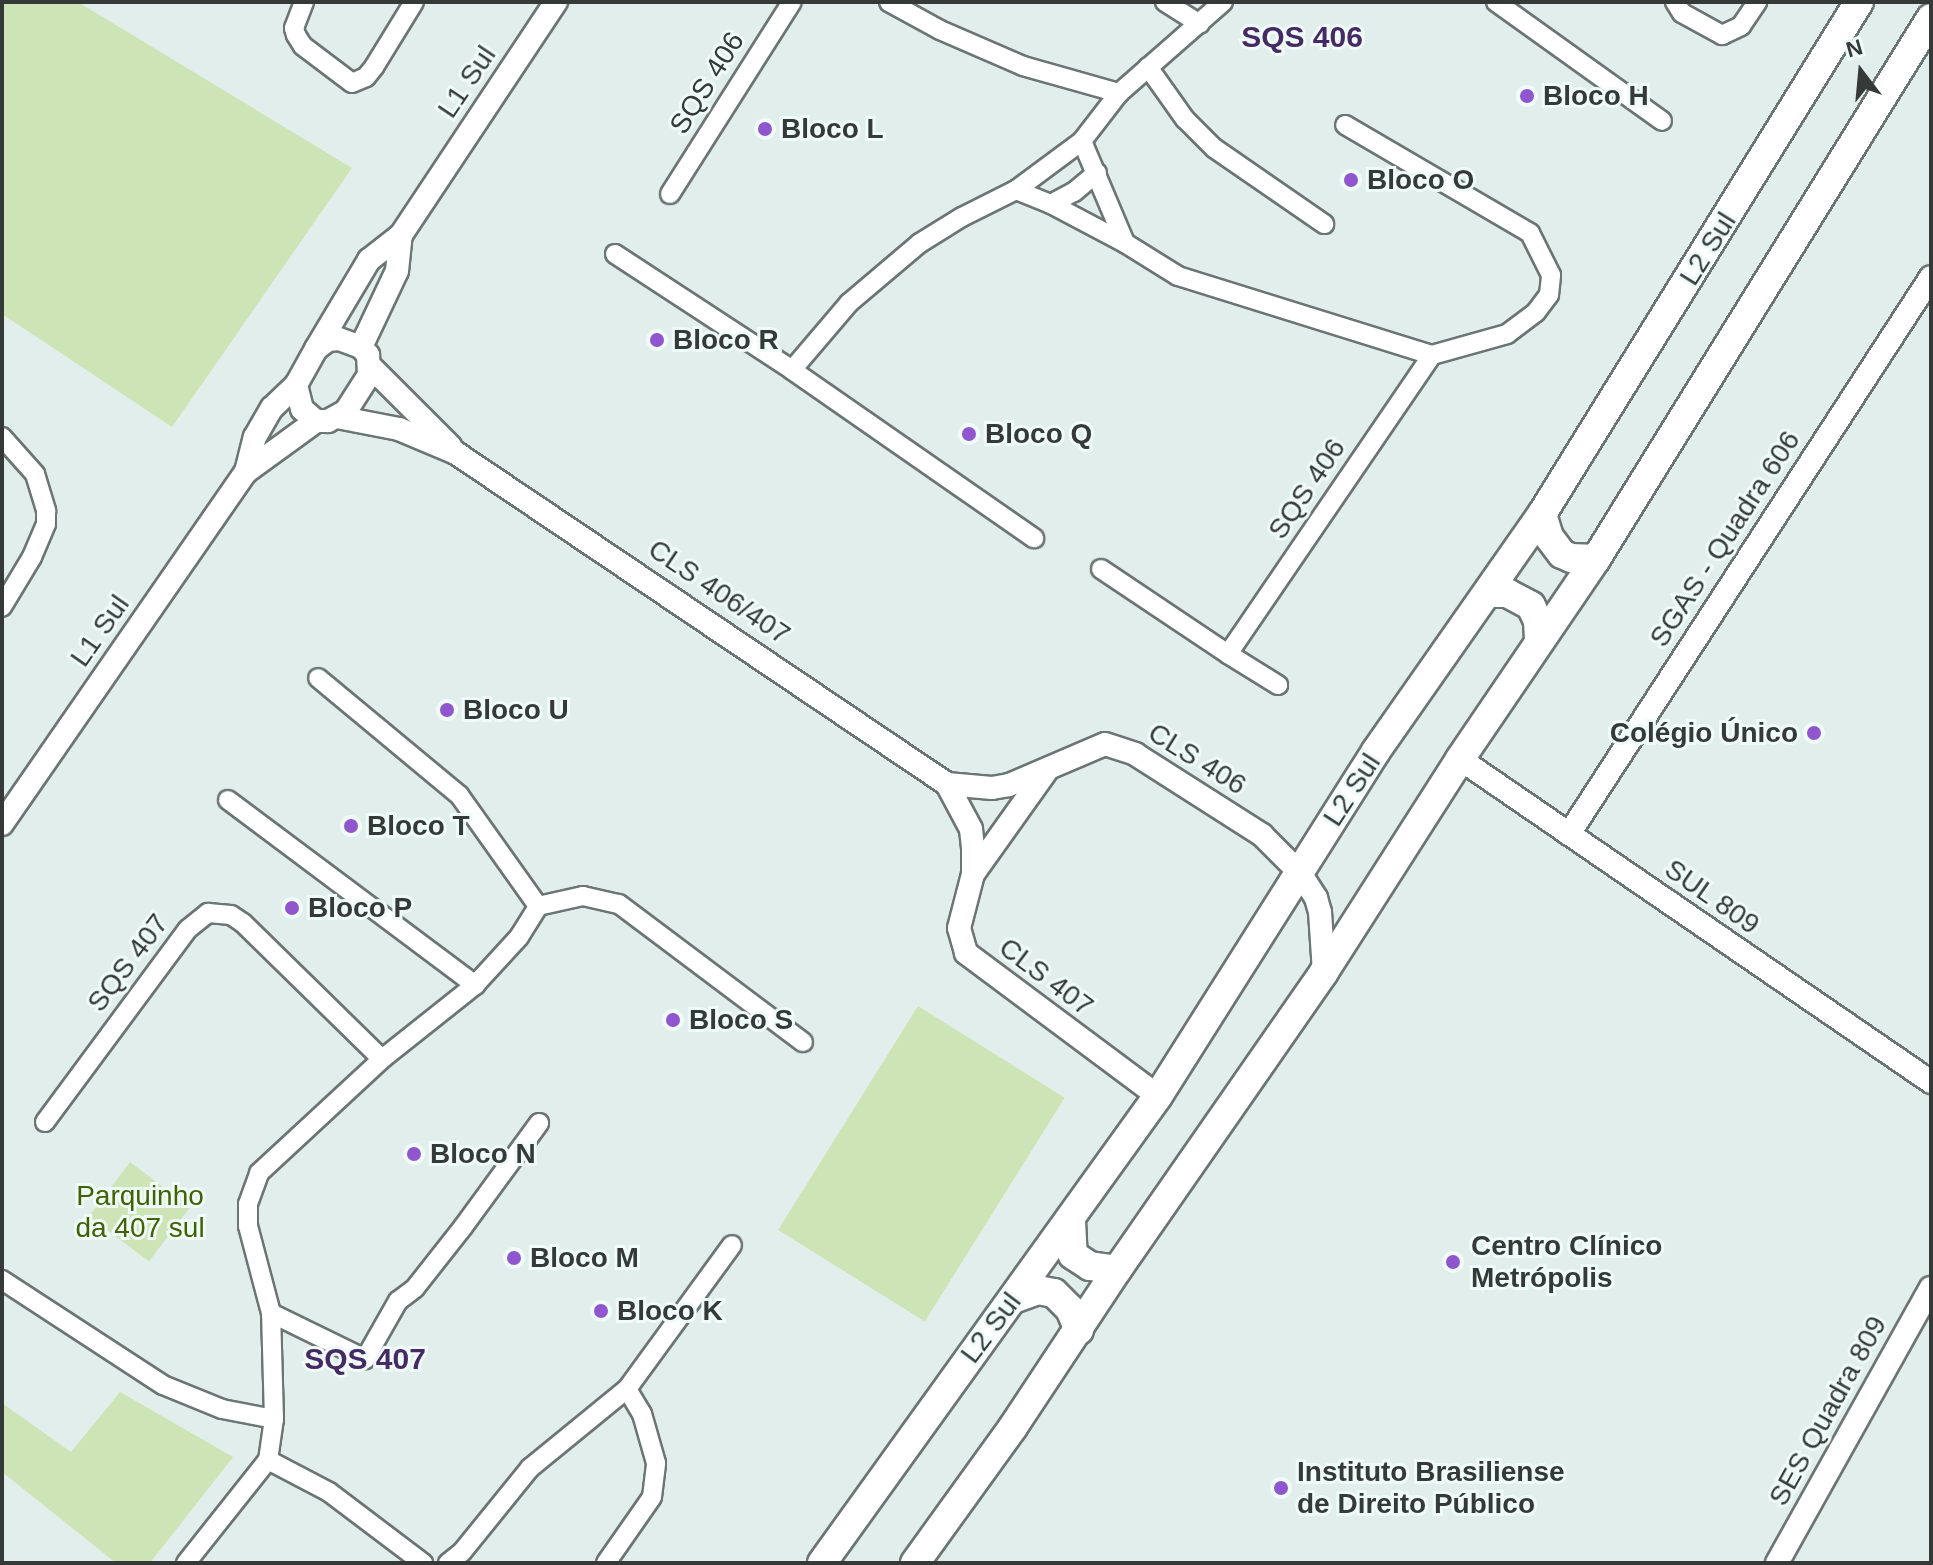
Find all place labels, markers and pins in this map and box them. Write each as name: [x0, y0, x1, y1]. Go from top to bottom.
place label: Bloco H: [1543, 79, 1649, 113]
marker: Bloco H: [1518, 87, 1536, 105]
place label: Bloco L: [781, 112, 884, 146]
marker: Bloco L: [756, 120, 774, 138]
place label: Bloco O: [1367, 163, 1474, 197]
marker: Bloco O: [1342, 171, 1360, 189]
place label: Bloco R: [673, 323, 779, 357]
marker: Bloco R: [648, 331, 666, 349]
place label: Bloco Q: [985, 417, 1092, 451]
marker: Bloco Q: [960, 425, 978, 443]
place label: Bloco U: [463, 693, 569, 727]
marker: Bloco U: [438, 701, 456, 719]
place label: Colégio Único: [1610, 716, 1798, 750]
marker: Colégio Único: [1805, 724, 1823, 742]
place label: Bloco T: [367, 809, 470, 843]
marker: Bloco T: [342, 817, 360, 835]
place label: Bloco P: [308, 891, 412, 925]
marker: Bloco P: [283, 899, 301, 917]
place label: Bloco S: [689, 1003, 793, 1037]
marker: Bloco S: [664, 1011, 682, 1029]
place label: Bloco N: [430, 1137, 536, 1171]
marker: Bloco N: [405, 1145, 423, 1163]
place label: Centro Clínico Metrópolis: [1471, 1229, 1662, 1295]
place label: Bloco M: [530, 1241, 639, 1275]
marker: Bloco M: [505, 1249, 523, 1267]
marker: Centro Clínico Metrópolis: [1442, 1251, 1464, 1273]
place label: Bloco K: [617, 1294, 723, 1328]
marker: Bloco K: [592, 1302, 610, 1320]
place label: Instituto Brasiliense de Direito Público: [1297, 1455, 1565, 1521]
marker: Instituto Brasiliense de Direito Público: [1272, 1479, 1290, 1497]

